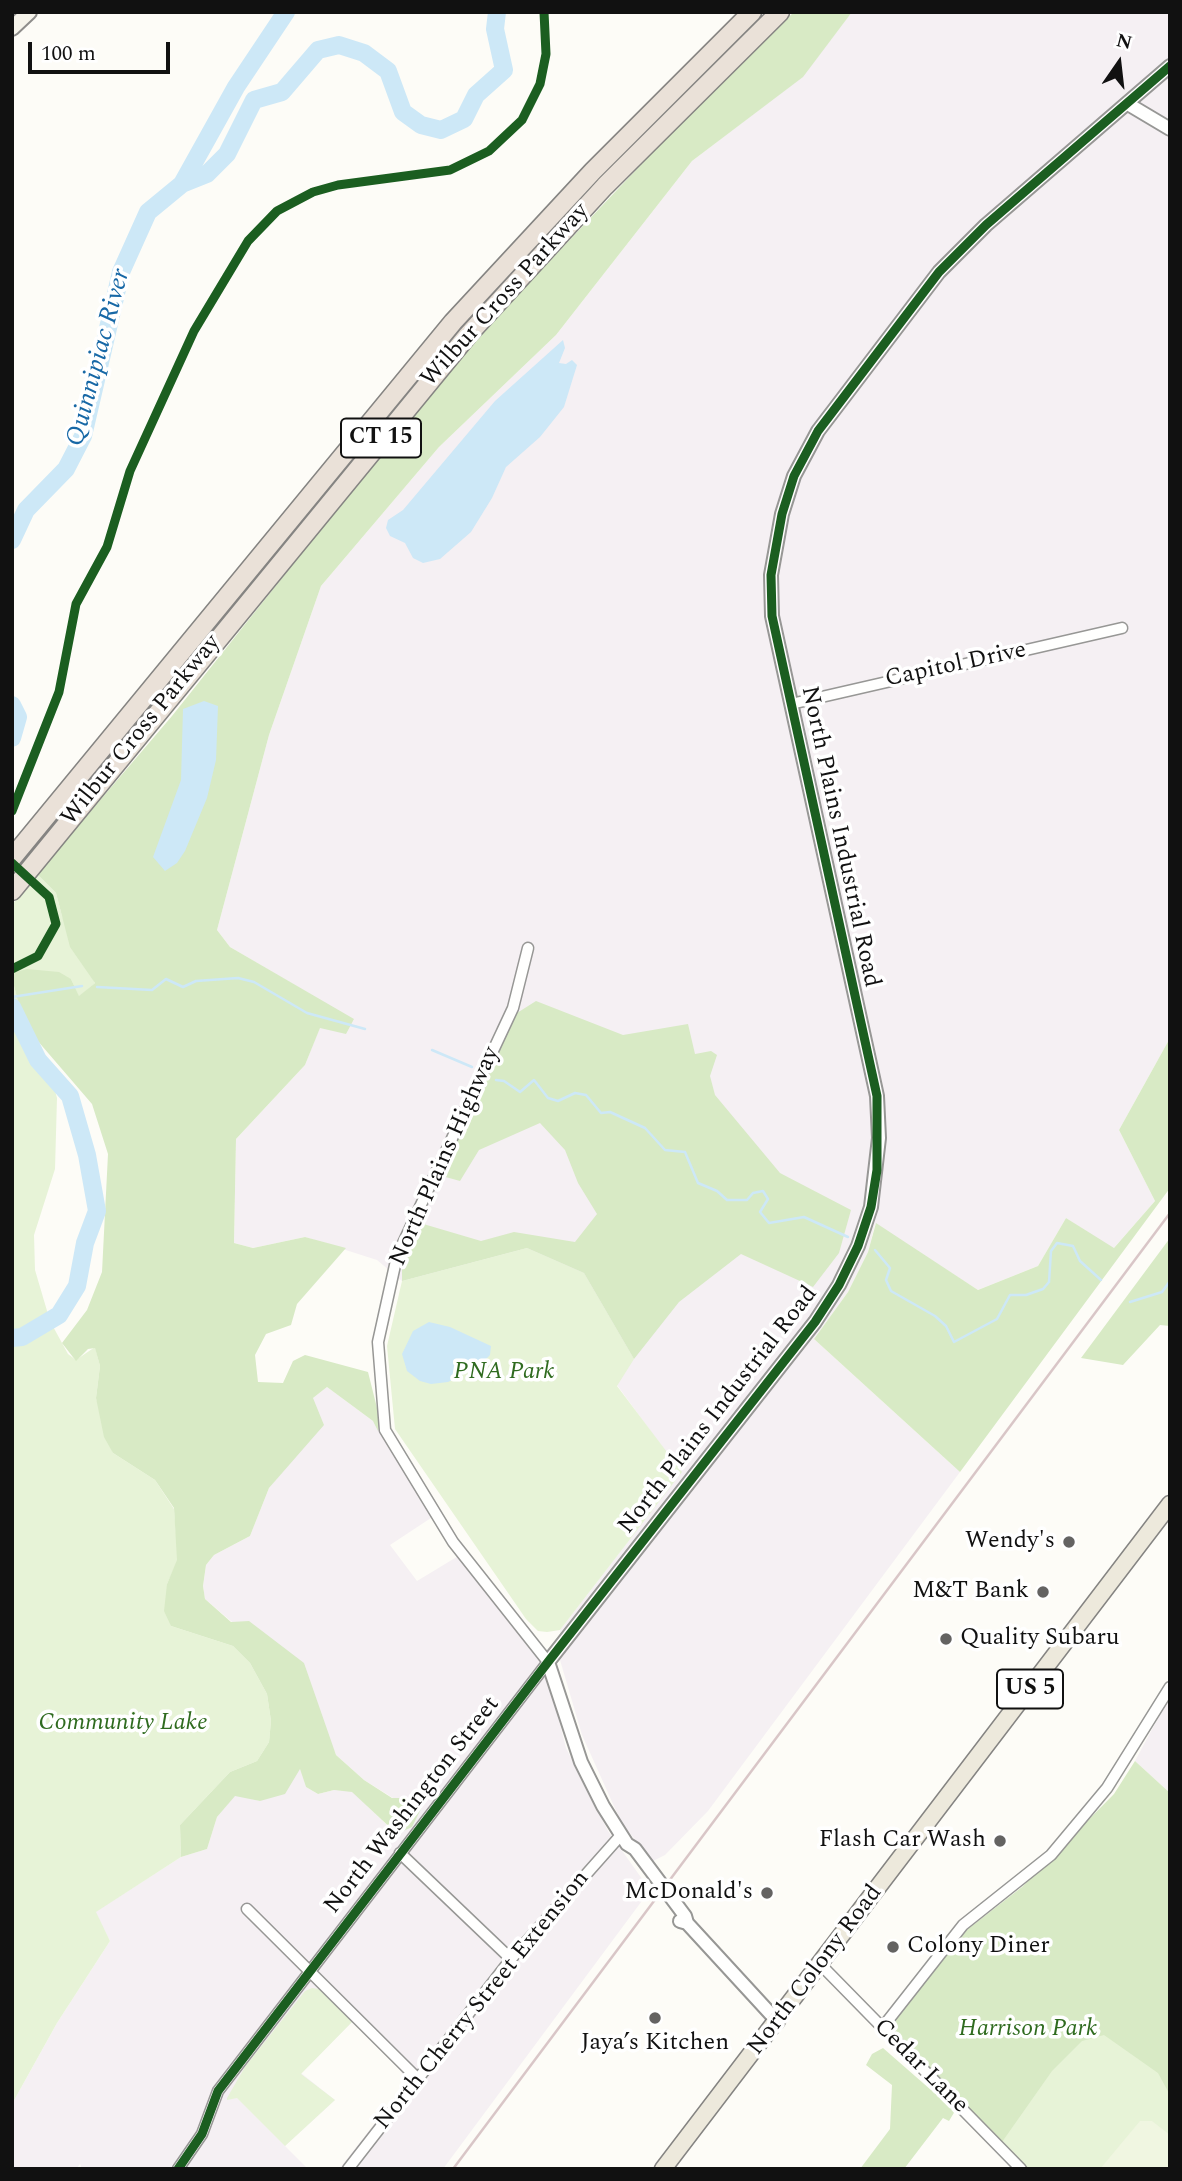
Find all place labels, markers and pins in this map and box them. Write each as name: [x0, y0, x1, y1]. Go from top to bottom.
place label: Wendy's: [965, 1528, 1055, 1556]
marker: Wendy's: [1061, 1534, 1077, 1550]
place label: M&T Bank: [912, 1578, 1029, 1606]
marker: M&T Bank: [1035, 1584, 1051, 1600]
place label: Quality Subaru: [960, 1625, 1120, 1653]
marker: Quality Subaru: [938, 1631, 954, 1647]
place label: Flash Car Wash: [819, 1827, 986, 1855]
marker: Flash Car Wash: [992, 1833, 1008, 1849]
place label: McDonald's: [625, 1879, 753, 1907]
marker: McDonald's: [759, 1885, 775, 1901]
place label: Colony Diner: [907, 1933, 1050, 1961]
marker: Colony Diner: [885, 1939, 901, 1955]
marker: Jaya’s Kitchen: [647, 2010, 663, 2026]
place label: Jaya’s Kitchen: [581, 2030, 729, 2058]

